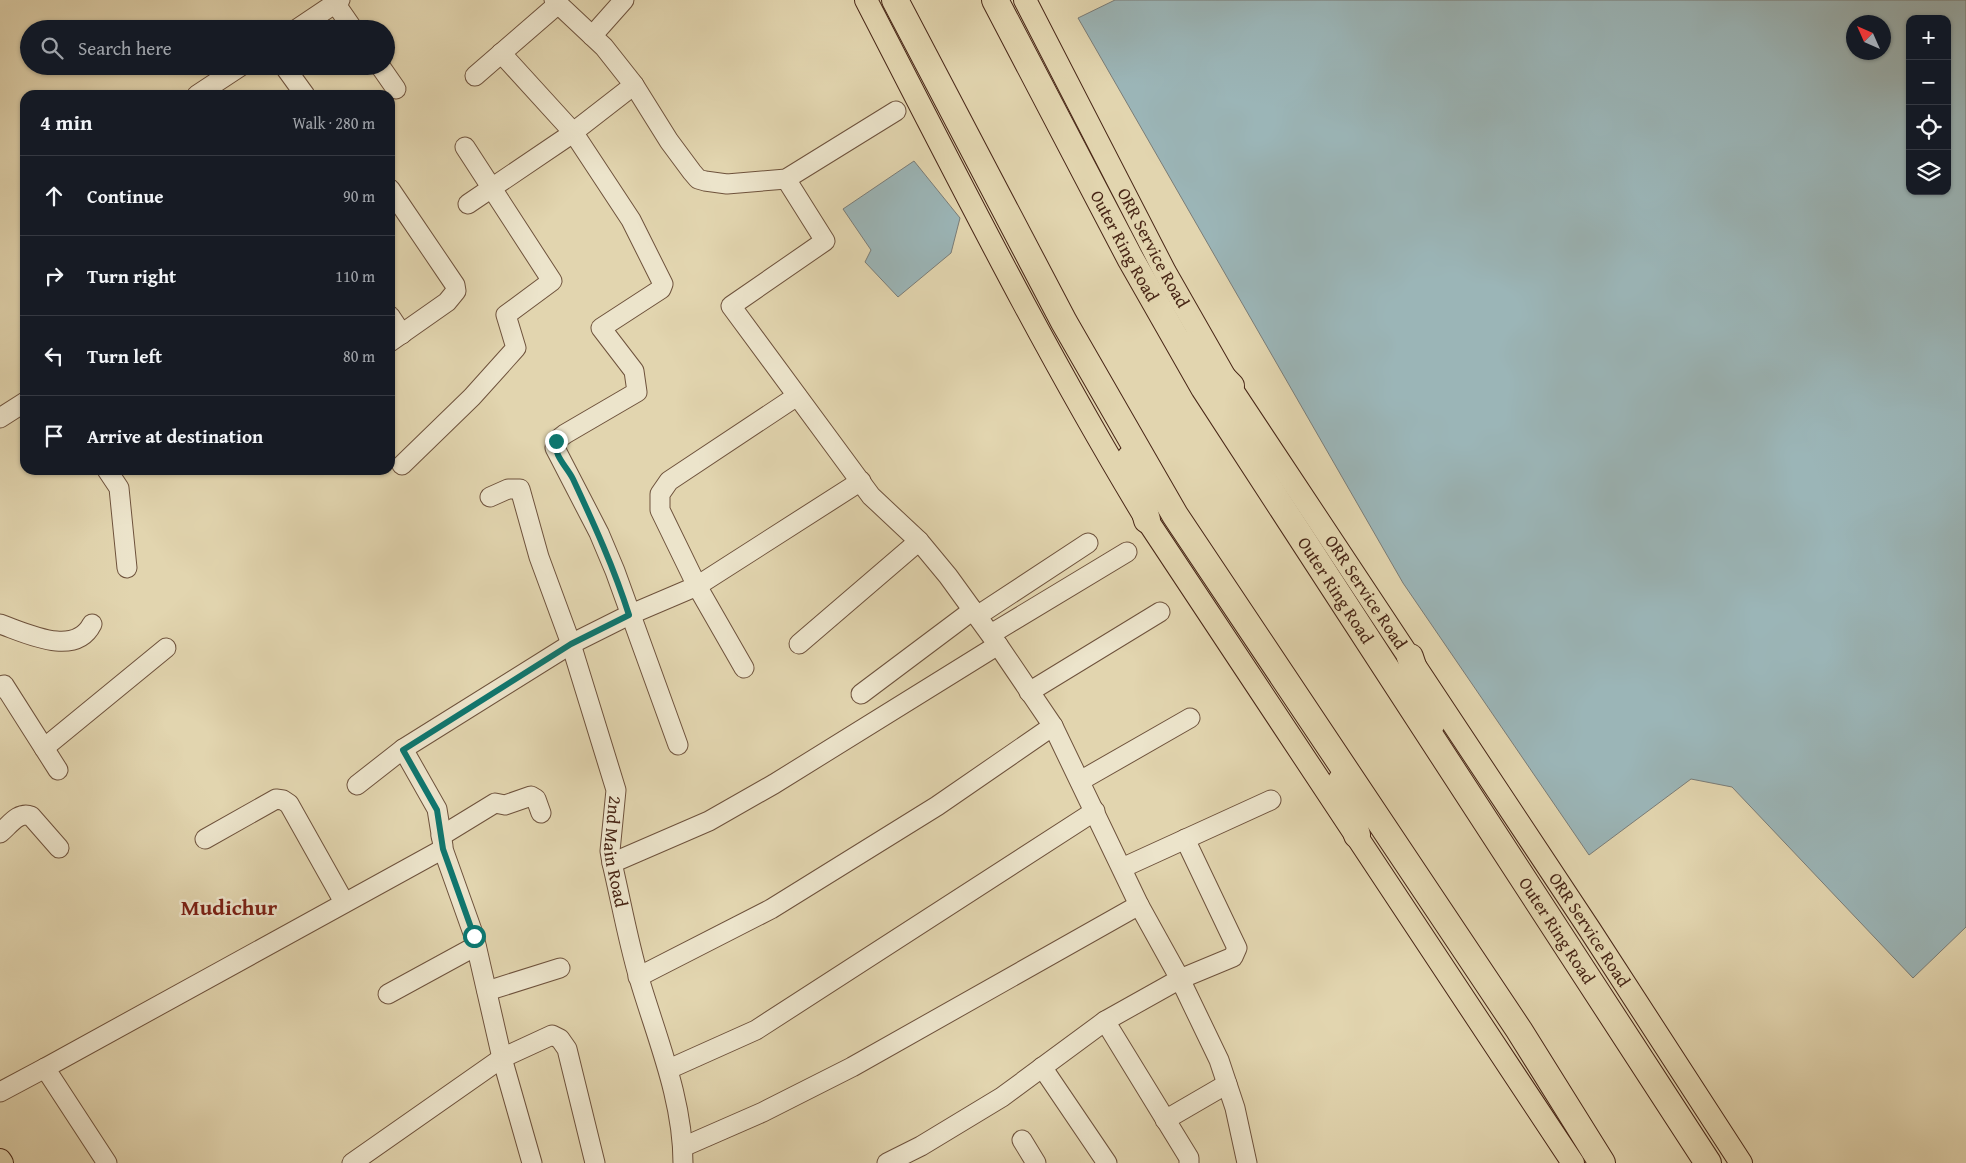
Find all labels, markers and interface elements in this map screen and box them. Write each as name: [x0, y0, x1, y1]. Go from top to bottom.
north arrow: [1846, 15, 1891, 60]
map controls: [1906, 15, 1951, 195]
button: +: [1906, 15, 1951, 60]
search box: [20, 20, 395, 75]
icon: search: [38, 34, 66, 62]
text: Search here: [78, 34, 172, 62]
button: −: [1906, 60, 1951, 105]
button: locate: [1906, 105, 1951, 150]
text: 4 min: [40, 107, 92, 138]
text: Walk · 280 m: [292, 111, 375, 135]
button: layers: [1906, 150, 1951, 195]
icon: ahead: [40, 182, 68, 210]
text: Continue: [87, 182, 164, 210]
street label: ORR Service Road: [1111, 183, 1197, 313]
text: 90 m: [343, 184, 375, 208]
street label: Outer Ring Road: [1084, 185, 1166, 307]
icon: right: [40, 262, 68, 290]
text: Turn right: [87, 262, 176, 290]
text: 110 m: [335, 264, 375, 288]
icon: left: [40, 342, 68, 370]
text: Turn left: [87, 342, 162, 370]
text: 80 m: [343, 344, 375, 368]
icon: arrive: [40, 422, 68, 450]
text: Arrive at destination: [87, 422, 263, 450]
route end: [545, 430, 568, 453]
street label: ORR Service Road: [1319, 529, 1414, 655]
street label: Outer Ring Road: [1291, 531, 1381, 649]
street label: 2nd Main Road: [597, 795, 635, 910]
street label: ORR Service Road: [1542, 867, 1638, 993]
street label: Outer Ring Road: [1512, 871, 1602, 990]
district label: Mudichur: [181, 891, 277, 923]
route start: [463, 925, 486, 948]

